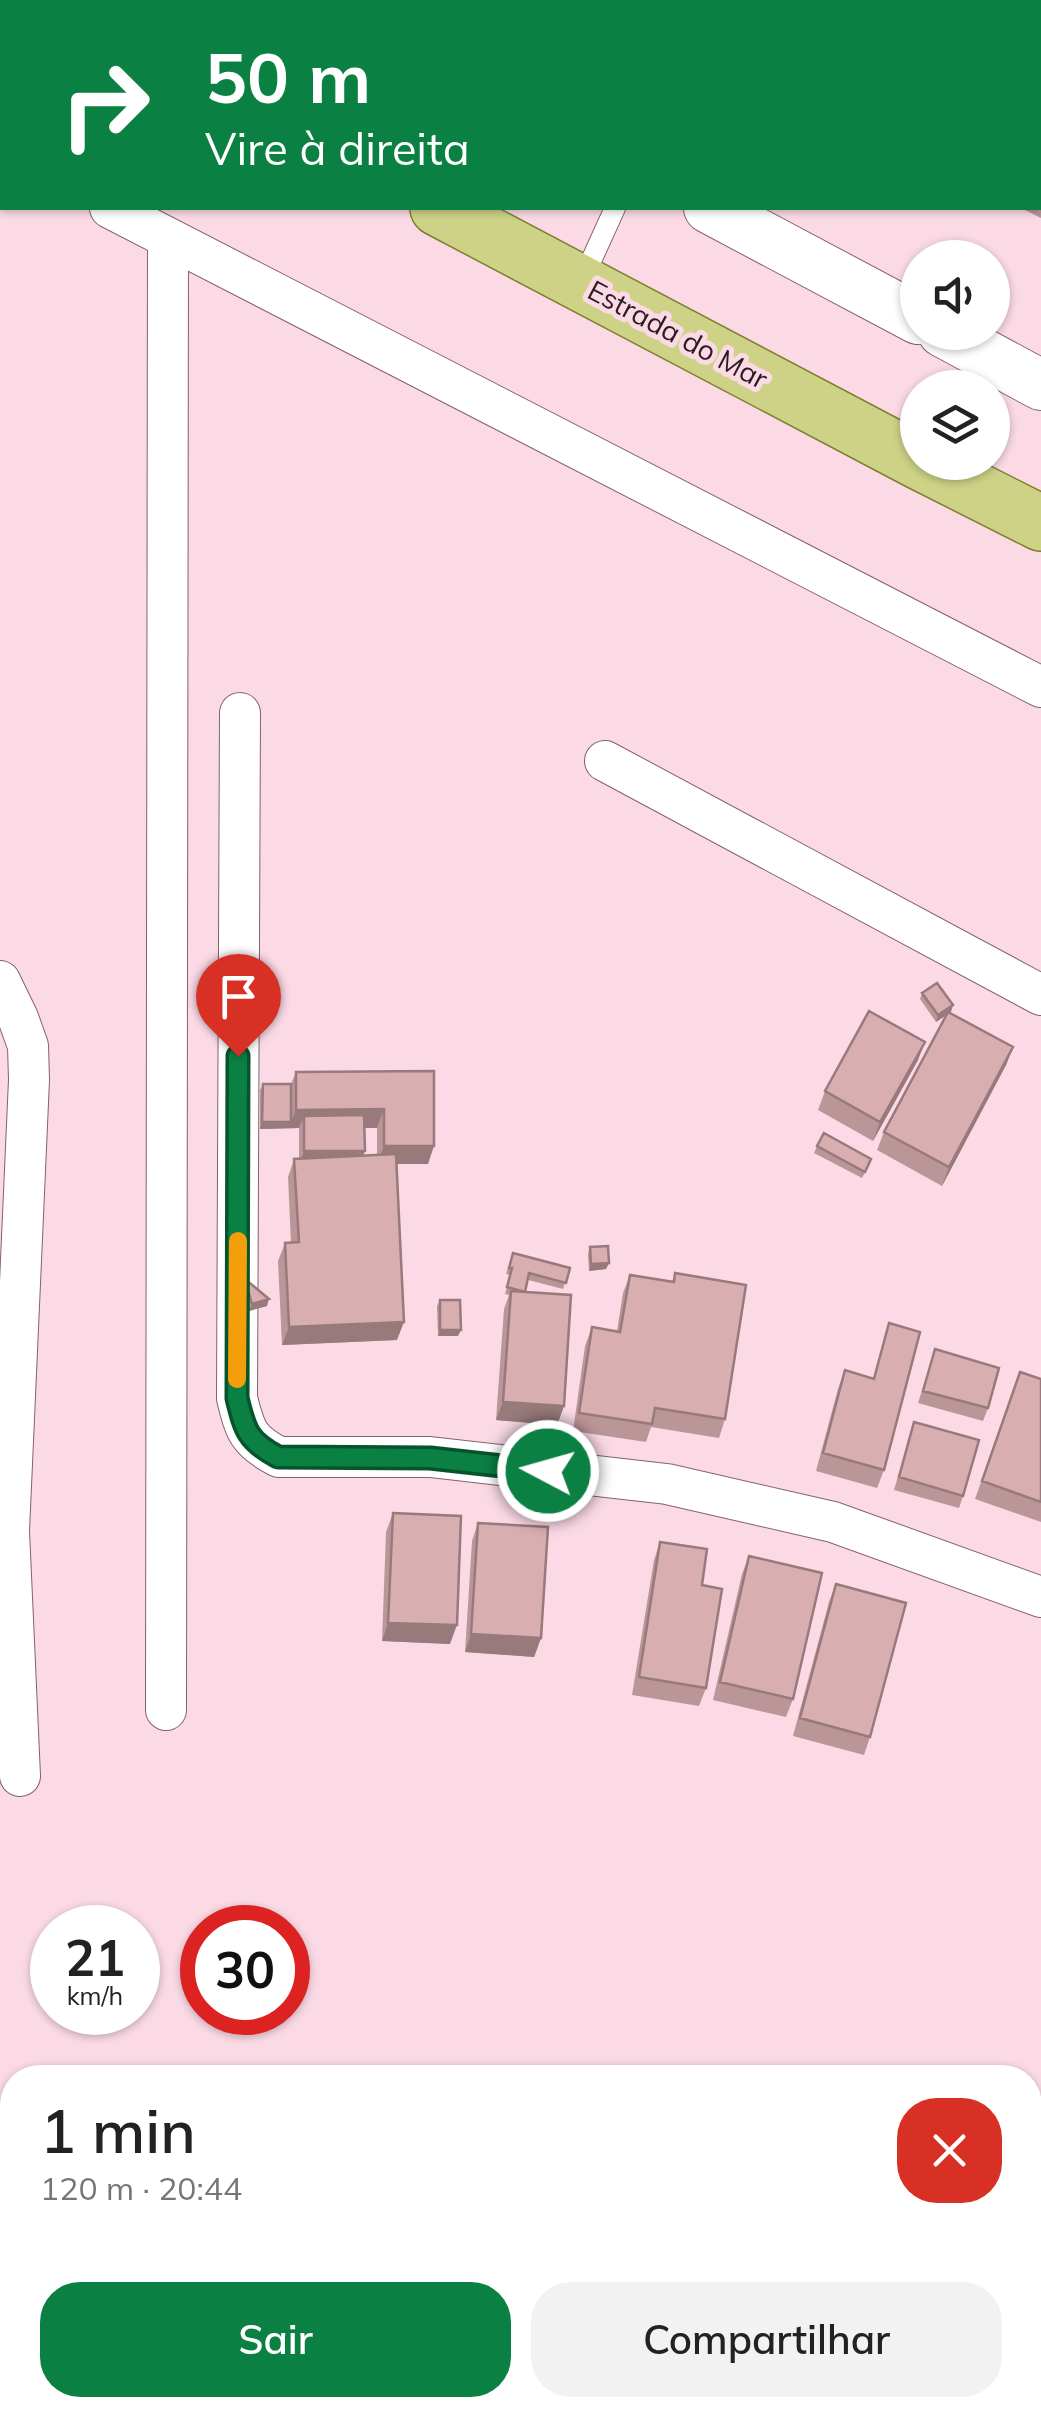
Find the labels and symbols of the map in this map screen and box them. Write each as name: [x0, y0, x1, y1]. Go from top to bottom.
street label: Estrada do Mar: [582, 272, 775, 396]
pin: [196, 954, 281, 1057]
position arrow: [496, 1419, 600, 1523]
speed limit sign: 30: [180, 1905, 310, 2035]

